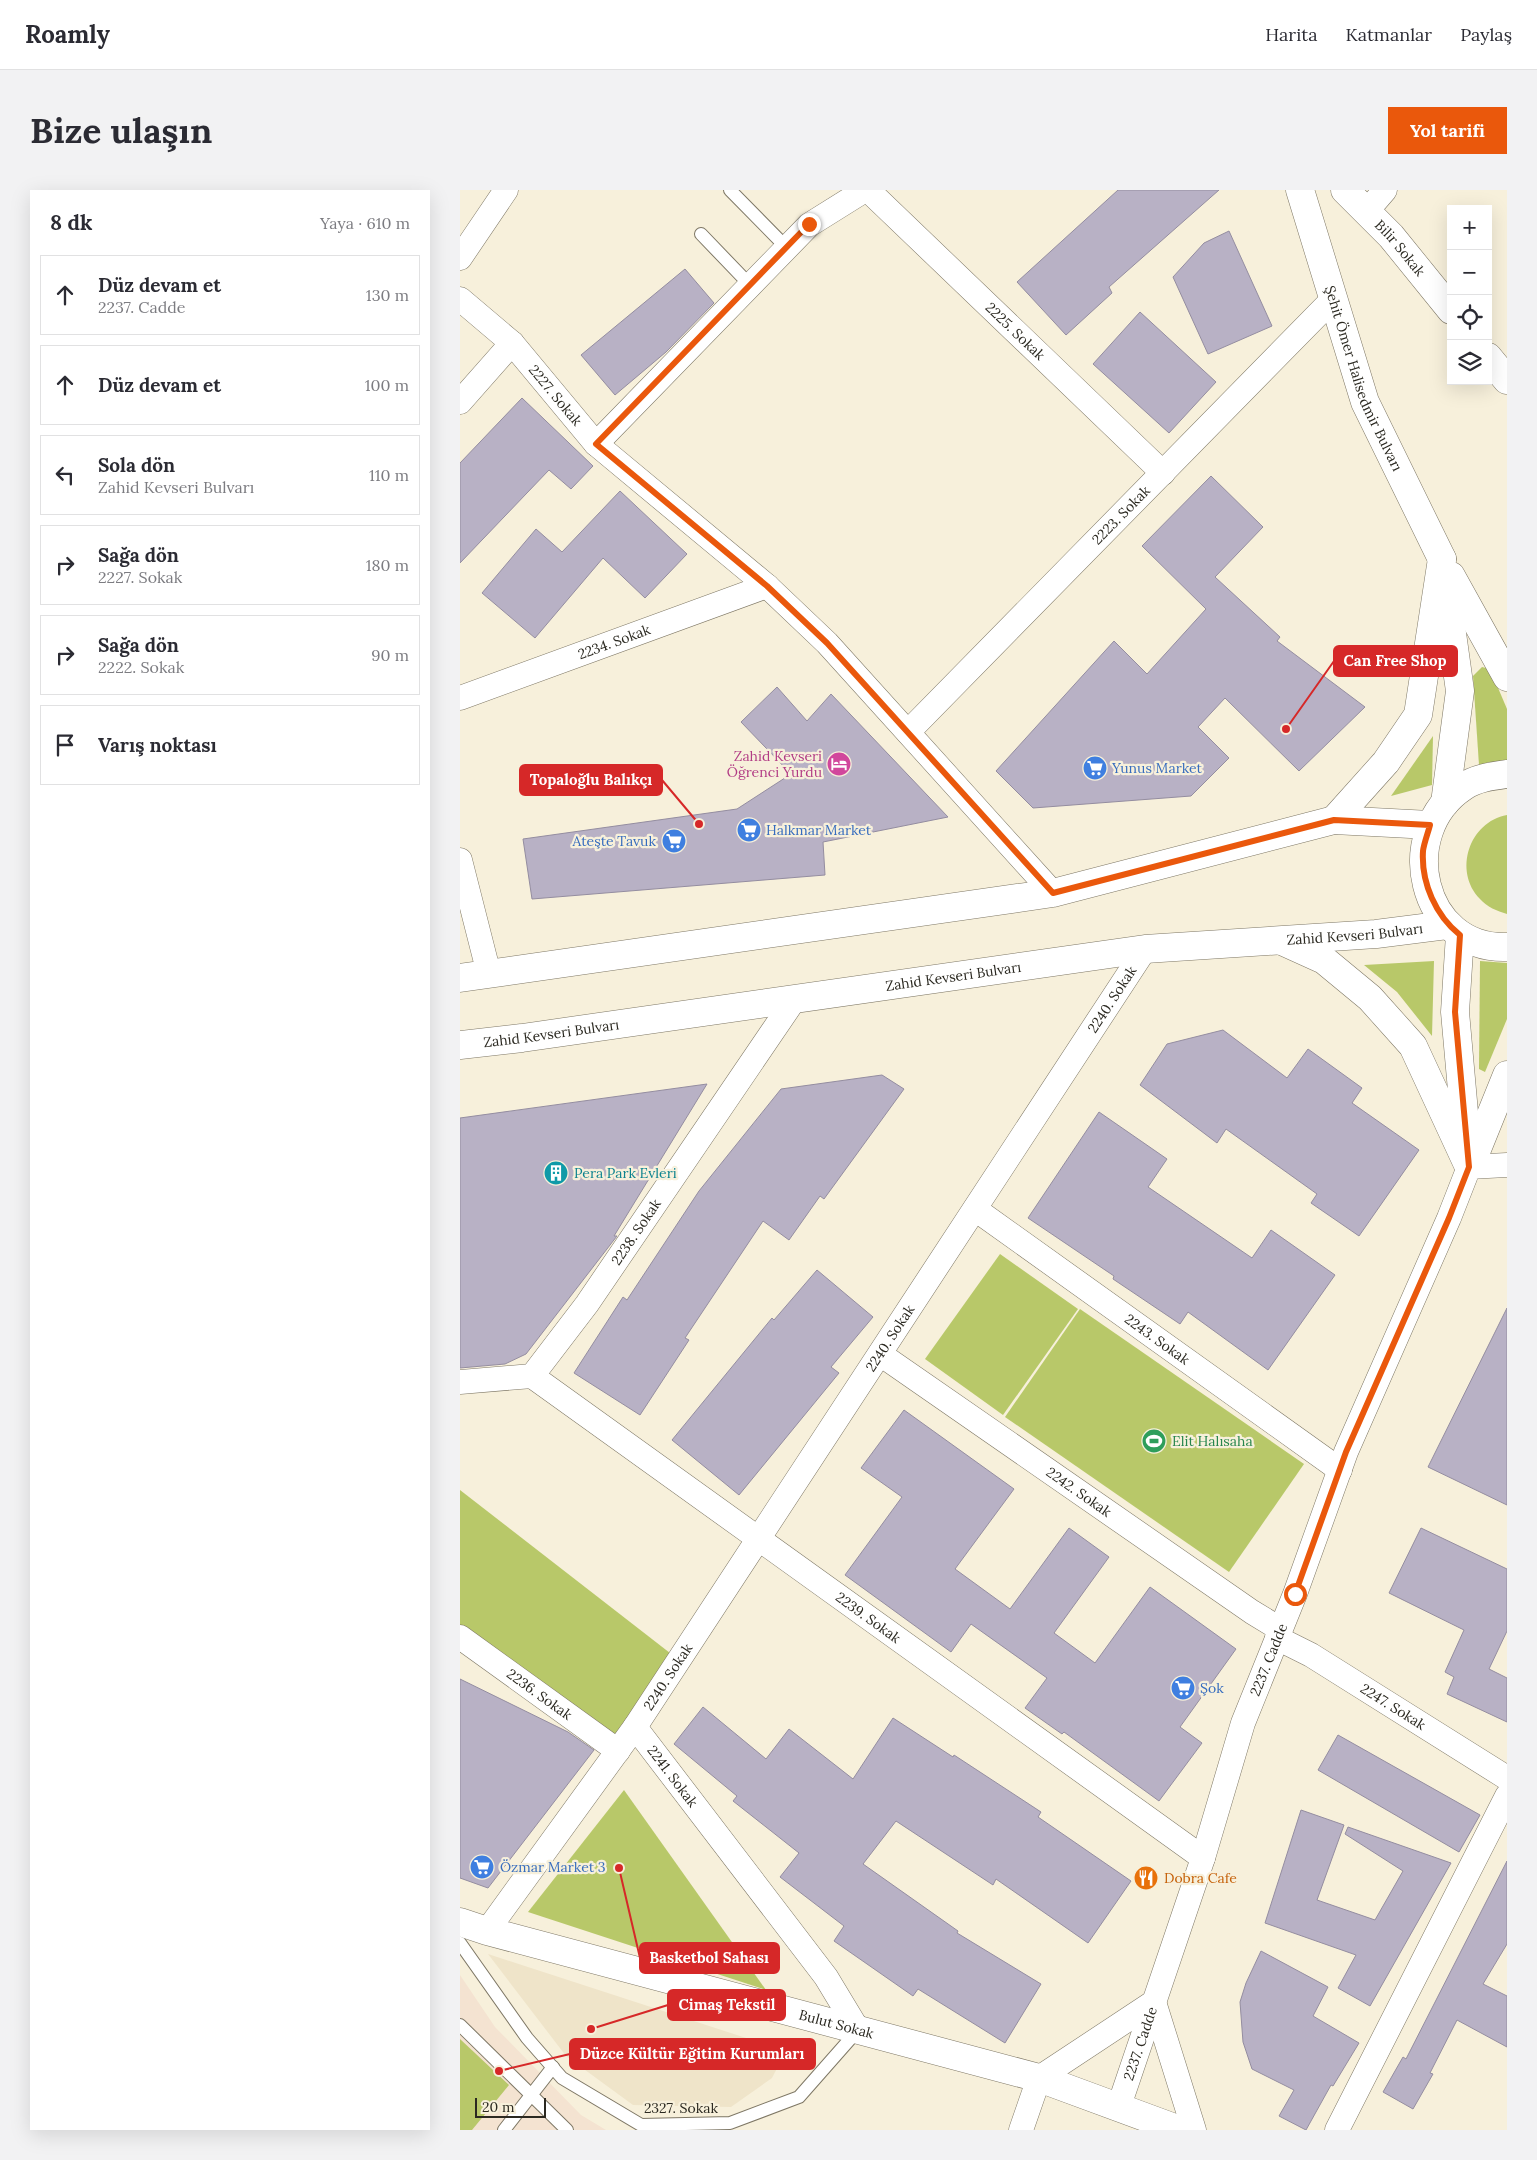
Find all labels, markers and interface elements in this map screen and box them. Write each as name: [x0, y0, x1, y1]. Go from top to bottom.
text: Roamly: [25, 19, 110, 50]
text: Harita: [1265, 23, 1317, 46]
text: Katmanlar: [1345, 23, 1432, 46]
text: Paylaş: [1460, 23, 1512, 46]
button: Yol tarifi: [1388, 107, 1507, 154]
text: Bize ulaşın: [30, 108, 212, 153]
map controls: [1447, 205, 1492, 385]
button: +: [1447, 205, 1492, 250]
text: 8 dk: [50, 209, 93, 236]
text: Yaya · 610 m: [320, 213, 410, 233]
route end: [798, 213, 821, 236]
street label: Bilir Sokak: [1371, 216, 1429, 280]
button: −: [1447, 250, 1492, 295]
text: Düz devam et: [98, 273, 221, 297]
icon: ahead: [51, 281, 79, 309]
street label: Şehit Ömer Halisedmir Bulvarı: [1321, 283, 1407, 474]
text: 130 m: [366, 285, 409, 305]
button: locate: [1447, 295, 1492, 340]
text: 2237. Cadde: [98, 297, 186, 317]
street label: 2225. Sokak: [982, 298, 1049, 364]
button: layers: [1447, 340, 1492, 385]
street label: 2227. Sokak: [525, 361, 586, 430]
icon: ahead: [51, 371, 79, 399]
text: Düz devam et: [98, 373, 221, 397]
text: 100 m: [365, 375, 409, 395]
text: Sola dön: [98, 453, 175, 477]
icon: left: [51, 461, 79, 489]
text: 110 m: [369, 465, 409, 485]
text: Zahid Kevseri Bulvarı: [98, 477, 254, 497]
street label: 2223. Sokak: [1088, 481, 1154, 548]
text: Sağa dön: [98, 543, 179, 567]
icon: right: [51, 551, 79, 579]
text: 180 m: [366, 555, 409, 575]
text: 2227. Sokak: [98, 567, 182, 587]
street label: 2234. Sokak: [575, 620, 653, 663]
text: Sağa dön: [98, 633, 179, 657]
icon: right: [51, 641, 79, 669]
text: 90 m: [371, 645, 409, 665]
callout: Can Free Shop: [1334, 646, 1457, 676]
text: Can Free Shop: [1344, 651, 1446, 670]
text: 2222. Sokak: [98, 657, 184, 677]
icon: arrive: [51, 731, 79, 759]
text: Varış noktası: [98, 733, 217, 757]
place label: Zahid Kevseri Öğrenci Yurdu: [727, 747, 822, 781]
hotel icon: Zahid Kevseri Öğrenci Yurdu: [826, 751, 852, 777]
supermarket icon: Yunus Market: [1082, 755, 1108, 781]
place label: Yunus Market: [1111, 759, 1203, 777]
callout: Topaloğlu Balıkçı: [520, 765, 662, 795]
text: Topaloğlu Balıkçı: [530, 770, 652, 789]
supermarket icon: Halkmar Market: [736, 817, 762, 843]
place label: Halkmar Market: [766, 821, 872, 839]
supermarket icon: Ateşte Tavuk: [661, 828, 687, 854]
place label: Ateşte Tavuk: [572, 832, 656, 850]
street label: Zahid Kevseri Bulvarı: [1286, 919, 1424, 949]
street label: Zahid Kevseri Bulvarı: [884, 958, 1022, 995]
street label: 2240. Sokak: [1083, 962, 1141, 1036]
street label: Zahid Kevseri Bulvarı: [482, 1015, 620, 1051]
building icon: Pera Park Evleri: [543, 1160, 569, 1186]
place label: Pera Park Evleri: [574, 1164, 677, 1182]
street label: 2238. Sokak: [607, 1195, 665, 1268]
street label: 2240. Sokak: [861, 1301, 919, 1375]
street label: 2243. Sokak: [1121, 1310, 1194, 1369]
sports icon: Elit Halısaha: [1141, 1428, 1167, 1454]
place label: Elit Halısaha: [1172, 1432, 1253, 1450]
street label: 2242. Sokak: [1043, 1463, 1115, 1521]
route start: [1284, 1583, 1307, 1606]
street label: 2239. Sokak: [832, 1588, 905, 1647]
street label: 2237. Cadde: [1246, 1620, 1291, 1699]
street label: 2240. Sokak: [639, 1640, 697, 1714]
street label: 2236. Sokak: [503, 1665, 576, 1724]
supermarket icon: Şok: [1170, 1675, 1196, 1701]
place label: Şok: [1200, 1679, 1224, 1697]
street label: 2247. Sokak: [1357, 1679, 1430, 1734]
street label: 2241. Sokak: [643, 1742, 702, 1811]
supermarket icon: Özmar Market 3: [469, 1854, 495, 1880]
place label: Özmar Market 3: [500, 1858, 606, 1876]
restaurant icon: Dobra Cafe: [1133, 1865, 1159, 1891]
place label: Dobra Cafe: [1164, 1869, 1237, 1887]
callout: Basketbol Sahası: [640, 1943, 779, 1973]
text: Basketbol Sahası: [649, 1948, 769, 1967]
callout: Cimaş Tekstil: [668, 1990, 785, 2020]
text: Cimaş Tekstil: [678, 1995, 776, 2014]
street label: 2237. Cadde: [1119, 2004, 1161, 2083]
street label: Bulut Sokak: [797, 2005, 876, 2043]
callout: Düzce Kültür Eğitim Kurumları: [570, 2039, 815, 2069]
text: Düzce Kültür Eğitim Kurumları: [580, 2044, 804, 2063]
scale bar: [475, 2095, 546, 2118]
text: 20 m: [482, 2098, 514, 2116]
street label: 2327. Sokak: [644, 2099, 718, 2117]

